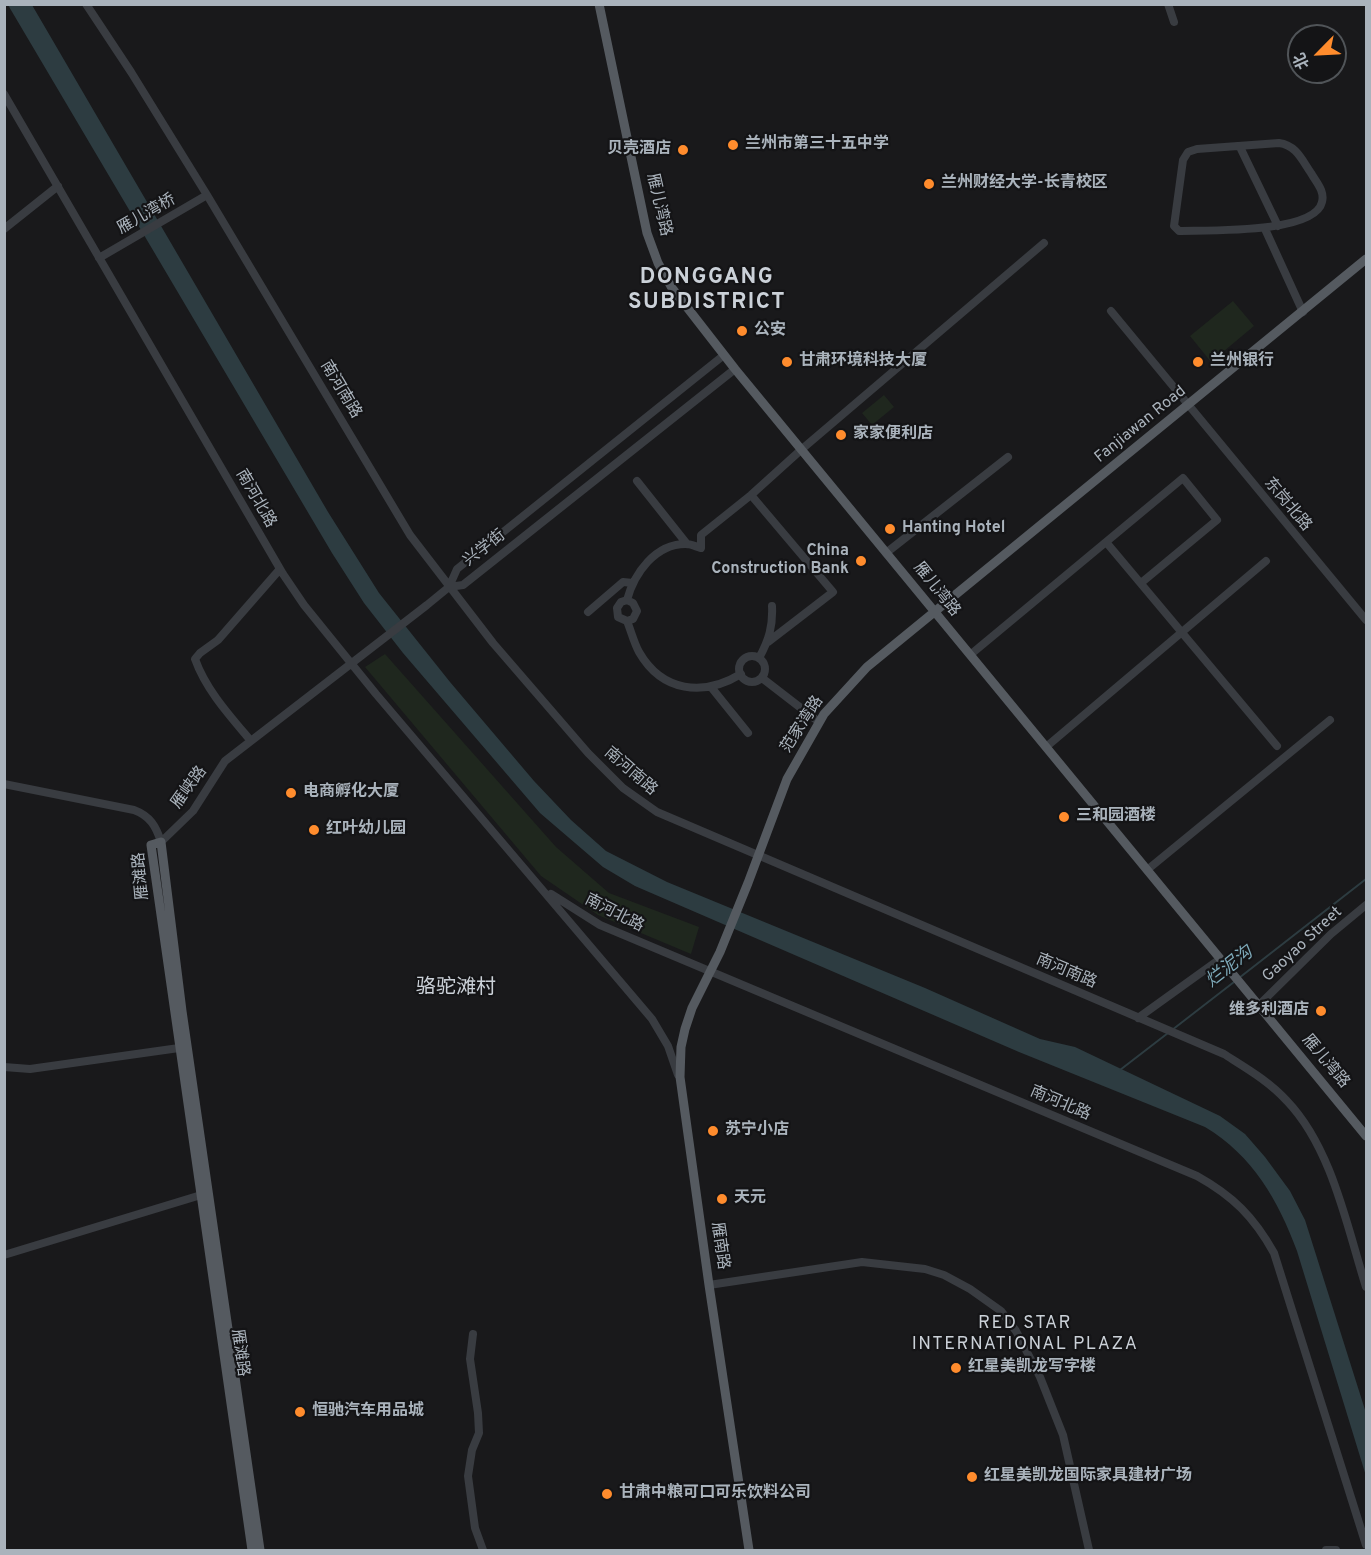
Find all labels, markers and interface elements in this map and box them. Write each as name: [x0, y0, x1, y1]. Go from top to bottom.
north arrow: [1287, 24, 1347, 84]
text: 北: [1290, 49, 1315, 72]
place label: 兰州市第三十五中学: [745, 135, 889, 155]
marker: 兰州市第三十五中学: [726, 138, 740, 152]
place label: 贝壳酒店: [607, 140, 671, 160]
marker: 贝壳酒店: [676, 143, 690, 157]
street label: 雁儿湾路: [641, 172, 675, 238]
place label: 兰州财经大学-长青校区: [941, 174, 1108, 194]
marker: 兰州财经大学-长青校区: [922, 177, 936, 191]
street label: 雁儿湾桥: [114, 191, 180, 239]
district label: DONGGANG SUBDISTRICT: [628, 266, 786, 318]
place label: 公安: [754, 321, 786, 341]
marker: 公安: [735, 324, 749, 338]
place label: 甘肃环境科技大厦: [799, 352, 927, 372]
place label: 兰州银行: [1210, 352, 1274, 372]
marker: 甘肃环境科技大厦: [780, 355, 794, 369]
marker: 兰州银行: [1191, 355, 1205, 369]
street label: 南河南路: [315, 358, 365, 422]
street label: Fanjiawan Road: [1091, 382, 1191, 468]
place label: 家家便利店: [853, 425, 933, 445]
marker: 家家便利店: [834, 428, 848, 442]
street label: 南河北路: [231, 466, 279, 532]
street label: 东岗北路: [1259, 474, 1315, 536]
place label: Hanting Hotel: [902, 519, 1005, 539]
marker: Hanting Hotel: [883, 522, 897, 536]
street label: 兴学街: [460, 527, 510, 571]
place label: China Construction Bank: [711, 542, 849, 580]
marker: China Construction Bank: [854, 554, 868, 568]
street label: 雁儿湾路: [908, 559, 964, 621]
street label: 范家湾路: [778, 693, 828, 757]
street label: 南河南路: [600, 744, 660, 800]
street label: 雁峡路: [168, 763, 212, 813]
place label: 电商孵化大厦: [303, 783, 399, 803]
marker: 电商孵化大厦: [284, 786, 298, 800]
place label: 三和园酒楼: [1076, 807, 1156, 827]
marker: 三和园酒楼: [1057, 810, 1071, 824]
place label: 红叶幼儿园: [326, 820, 406, 840]
marker: 红叶幼儿园: [307, 823, 321, 837]
street label: 雁滩路: [130, 851, 154, 901]
street label: 南河北路: [581, 891, 647, 937]
street label: Gaoyao Street: [1259, 903, 1347, 987]
water label: 烂泥沟: [1202, 943, 1258, 993]
street label: 南河南路: [1033, 951, 1099, 993]
district label: 骆驼滩村: [416, 977, 496, 1001]
place label: 维多利酒店: [1229, 1001, 1309, 1021]
marker: 维多利酒店: [1314, 1004, 1328, 1018]
street label: 雁儿湾路: [1297, 1031, 1353, 1093]
street label: 南河北路: [1027, 1083, 1093, 1125]
place label: 苏宁小店: [725, 1121, 789, 1141]
marker: 苏宁小店: [706, 1124, 720, 1138]
place label: 天元: [734, 1189, 766, 1209]
marker: 天元: [715, 1192, 729, 1206]
street label: 雁南路: [706, 1221, 732, 1271]
district label: RED STAR INTERNATIONAL PLAZA: [912, 1313, 1138, 1356]
street label: 雁滩路: [226, 1328, 252, 1378]
place label: 红星美凯龙写字楼: [968, 1358, 1096, 1378]
marker: 红星美凯龙写字楼: [949, 1361, 963, 1375]
place label: 恒驰汽车用品城: [312, 1402, 424, 1422]
marker: 恒驰汽车用品城: [293, 1405, 307, 1419]
place label: 红星美凯龙国际家具建材广场: [984, 1467, 1192, 1487]
marker: 红星美凯龙国际家具建材广场: [965, 1470, 979, 1484]
place label: 甘肃中粮可口可乐饮料公司: [619, 1484, 811, 1504]
marker: 甘肃中粮可口可乐饮料公司: [600, 1487, 614, 1501]

